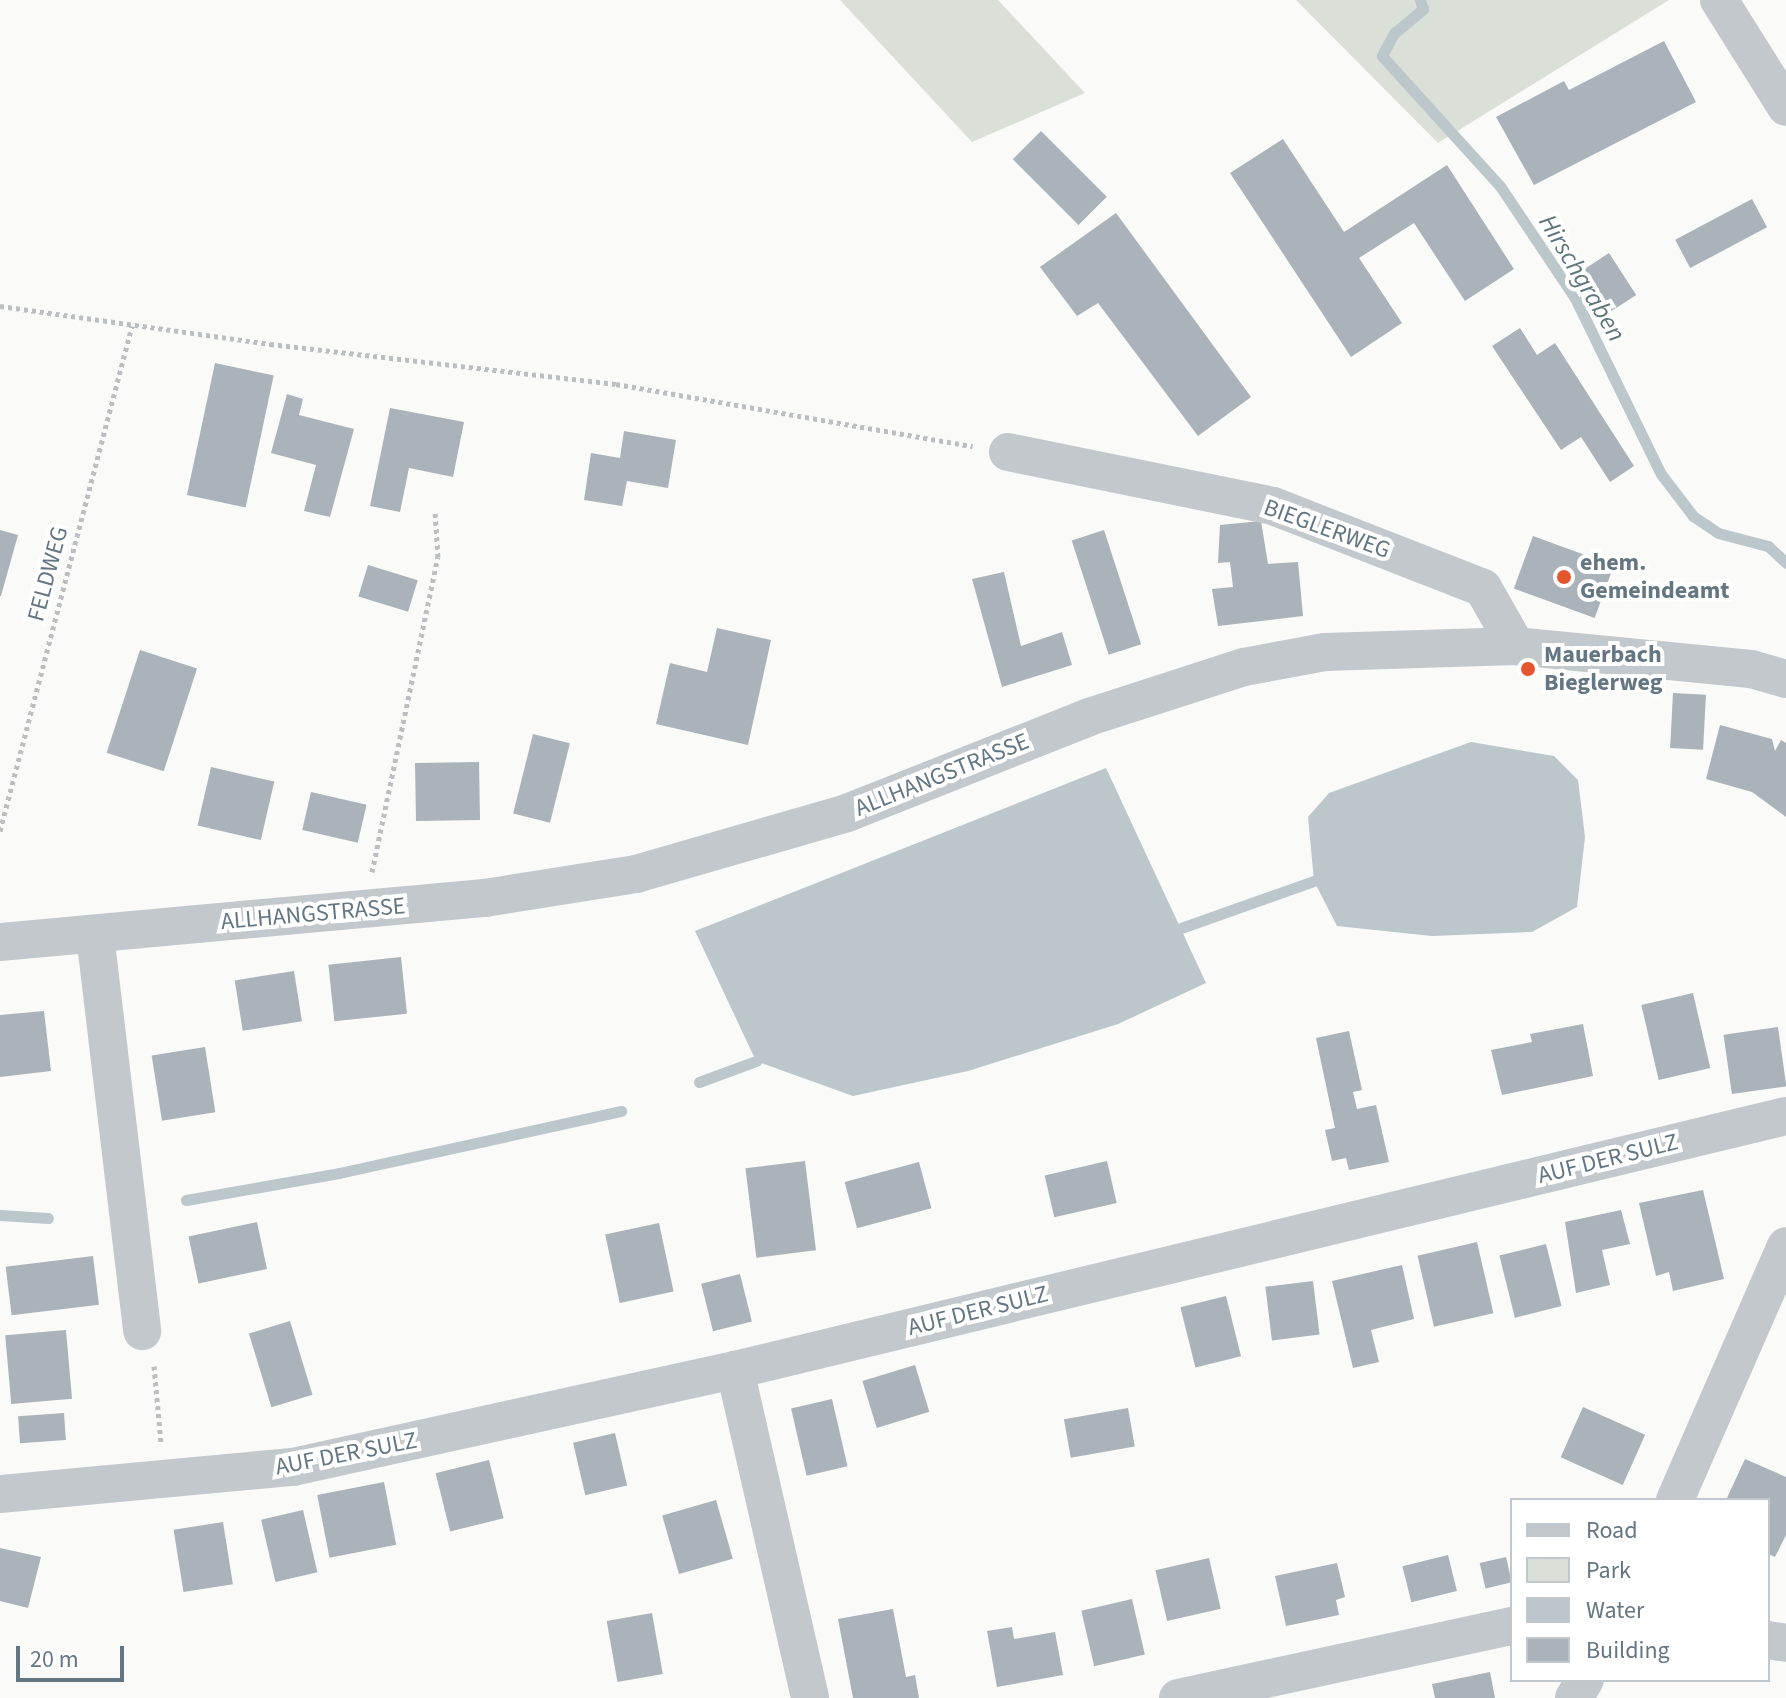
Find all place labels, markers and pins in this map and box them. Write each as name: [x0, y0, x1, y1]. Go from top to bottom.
place label: ehem. Gemeindeamt: [1580, 549, 1729, 605]
marker: ehem. Gemeindeamt: [1555, 568, 1573, 586]
place label: Mauerbach Bieglerweg: [1544, 641, 1663, 697]
marker: Mauerbach Bieglerweg: [1519, 660, 1537, 678]

